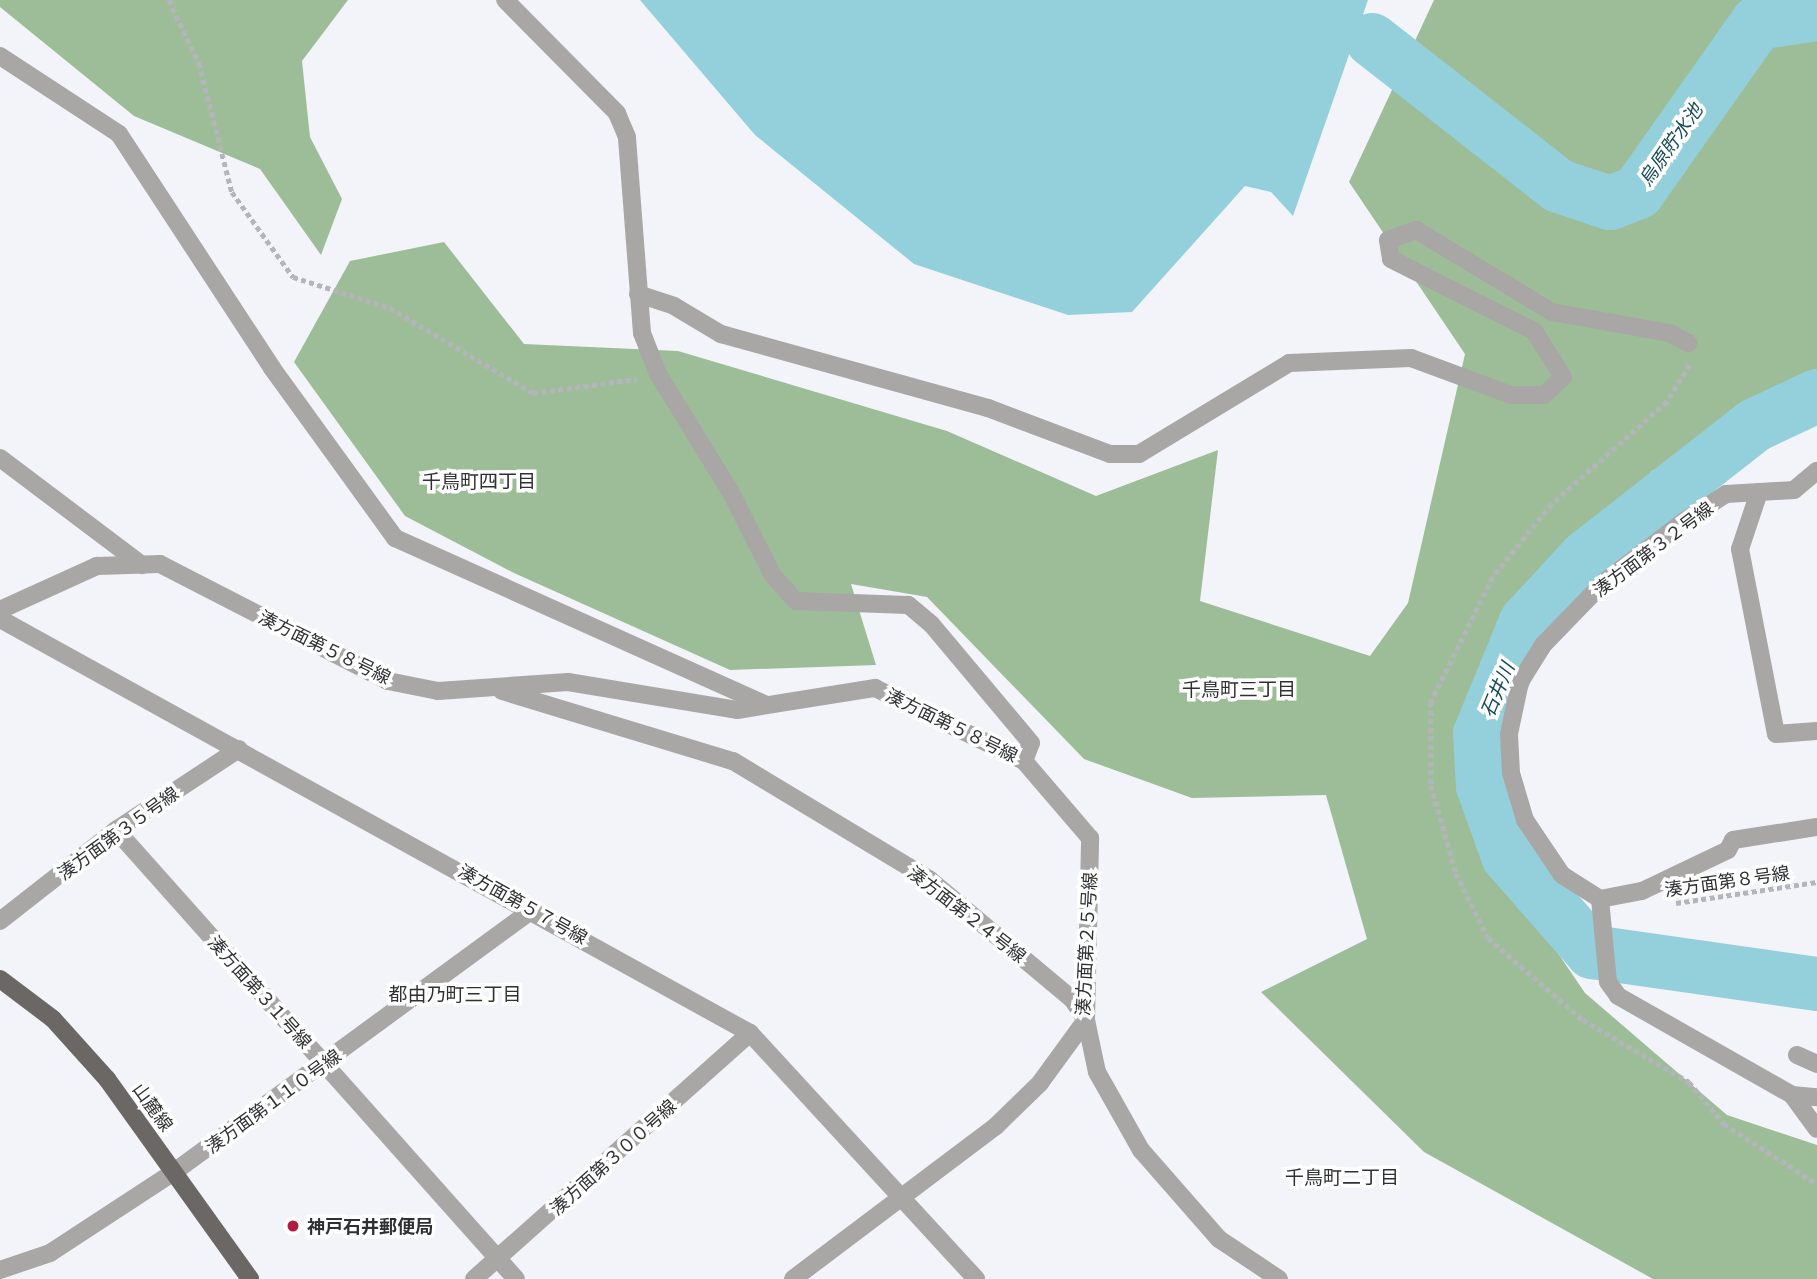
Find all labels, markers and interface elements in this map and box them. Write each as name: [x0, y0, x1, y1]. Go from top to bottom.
water label: 烏原貯水池: [1634, 100, 1708, 190]
district label: 千鳥町四丁目: [422, 471, 536, 493]
street label: 湊方面第３２号線: [1589, 497, 1717, 601]
street label: 湊方面第５８号線: [256, 606, 394, 688]
water label: 石井川: [1476, 659, 1520, 721]
district label: 千鳥町三丁目: [1182, 679, 1296, 701]
street label: 湊方面第５８号線: [883, 684, 1021, 766]
street label: 湊方面第３５号線: [53, 782, 183, 884]
street label: 湊方面第５７号線: [455, 860, 591, 948]
street label: 湊方面第２４号線: [904, 861, 1030, 967]
street label: 湊方面第８号線: [1663, 862, 1791, 900]
street label: 湊方面第２５号線: [1071, 872, 1101, 1016]
street label: 湊方面第３１号線: [204, 931, 316, 1053]
district label: 都由乃町三丁目: [389, 984, 521, 1006]
street label: 湊方面第１１０号線: [201, 1045, 345, 1157]
street label: 山麓線: [128, 1079, 178, 1135]
street label: 湊方面第３００号線: [546, 1095, 680, 1219]
district label: 千鳥町二丁目: [1285, 1167, 1399, 1189]
place label: 神戸石井郵便局: [307, 1215, 433, 1237]
marker: 神戸石井郵便局: [285, 1218, 301, 1234]

